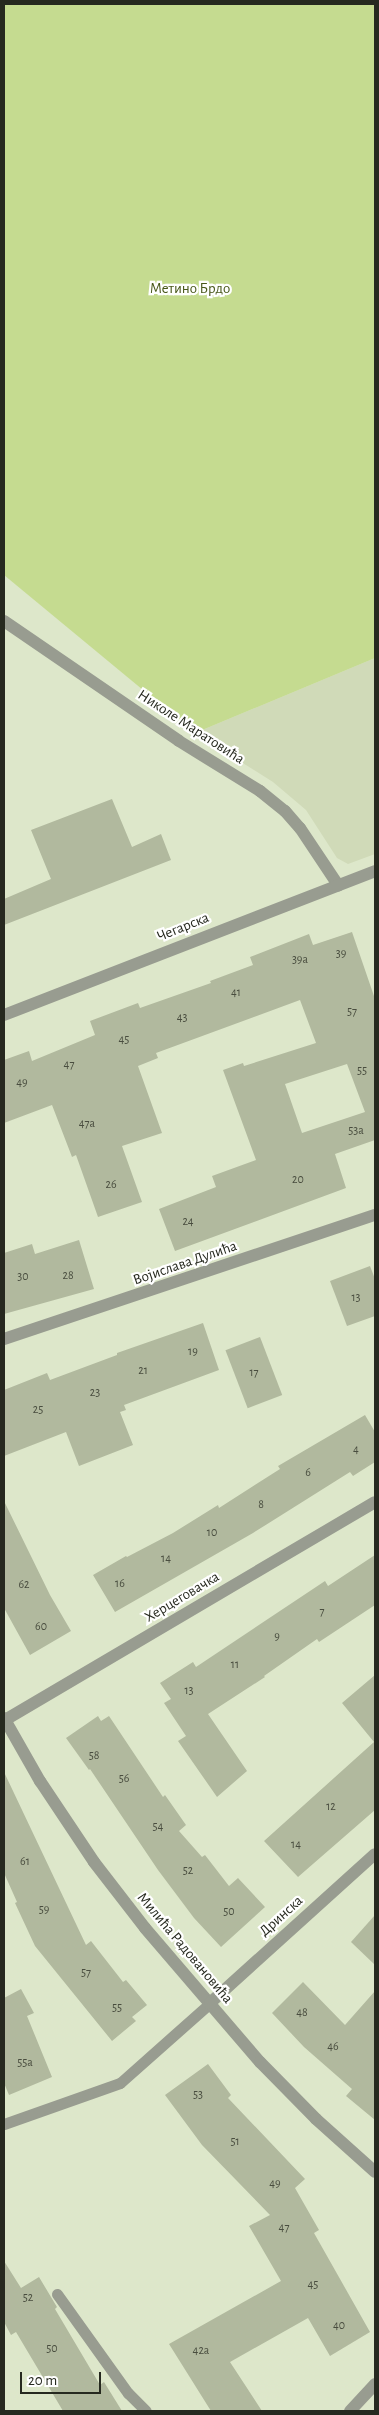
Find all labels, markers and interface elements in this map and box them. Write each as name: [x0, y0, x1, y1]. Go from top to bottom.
park label: Метино Брдо: [150, 280, 230, 298]
street label: Николе Маратовића: [134, 686, 248, 768]
street label: Чегарска: [154, 908, 212, 946]
house number: 39: [336, 947, 346, 961]
house number: 39a: [292, 953, 308, 967]
house number: 41: [231, 986, 241, 1000]
house number: 57: [347, 1005, 357, 1019]
house number: 43: [177, 1011, 187, 1025]
house number: 45: [119, 1033, 129, 1047]
house number: 47: [64, 1058, 74, 1072]
house number: 55: [357, 1064, 367, 1078]
house number: 49: [16, 1076, 28, 1090]
house number: 47a: [79, 1117, 95, 1131]
house number: 53a: [348, 1124, 364, 1138]
house number: 20: [292, 1173, 304, 1187]
house number: 26: [105, 1178, 117, 1192]
house number: 24: [182, 1215, 194, 1229]
street label: Војислава Дулића: [131, 1237, 239, 1289]
house number: 28: [62, 1269, 74, 1283]
house number: 30: [17, 1270, 29, 1284]
house number: 13: [351, 1291, 361, 1305]
house number: 19: [188, 1345, 198, 1359]
house number: 21: [138, 1364, 148, 1378]
house number: 17: [249, 1366, 259, 1380]
house number: 23: [90, 1386, 100, 1400]
house number: 25: [33, 1403, 43, 1417]
house number: 4: [353, 1443, 359, 1457]
house number: 6: [305, 1466, 311, 1480]
house number: 8: [258, 1498, 264, 1512]
house number: 10: [207, 1526, 217, 1540]
house number: 14: [161, 1552, 171, 1566]
street label: Херцеговачка: [141, 1568, 223, 1626]
house number: 16: [115, 1577, 125, 1591]
house number: 62: [18, 1578, 30, 1592]
house number: 7: [319, 1605, 325, 1619]
house number: 60: [35, 1620, 47, 1634]
house number: 9: [274, 1630, 280, 1644]
house number: 11: [231, 1658, 239, 1672]
house number: 13: [184, 1684, 194, 1698]
house number: 58: [89, 1749, 99, 1763]
house number: 56: [119, 1772, 129, 1786]
house number: 12: [326, 1800, 336, 1814]
house number: 54: [153, 1820, 163, 1834]
house number: 14: [291, 1838, 301, 1852]
house number: 61: [20, 1855, 30, 1869]
house number: 52: [183, 1864, 193, 1878]
street label: Милића Радовановића: [133, 1889, 237, 2007]
street label: Дринска: [256, 1892, 306, 1940]
house number: 59: [39, 1903, 49, 1917]
house number: 50: [223, 1905, 235, 1919]
house number: 57: [81, 1966, 91, 1980]
house number: 55: [112, 2001, 122, 2015]
house number: 48: [296, 2006, 308, 2020]
house number: 46: [327, 2040, 339, 2054]
house number: 55a: [17, 2056, 33, 2070]
house number: 53: [193, 2088, 203, 2102]
house number: 51: [230, 2135, 240, 2149]
house number: 49: [269, 2177, 281, 2191]
house number: 47: [279, 2221, 289, 2235]
house number: 45: [308, 2278, 318, 2292]
house number: 52: [23, 2291, 33, 2305]
house number: 40: [333, 2319, 345, 2333]
house number: 50: [46, 2342, 58, 2356]
house number: 42a: [193, 2344, 209, 2358]
scale bar: [22, 2362, 104, 2394]
text: 20 m: [28, 2373, 57, 2388]

